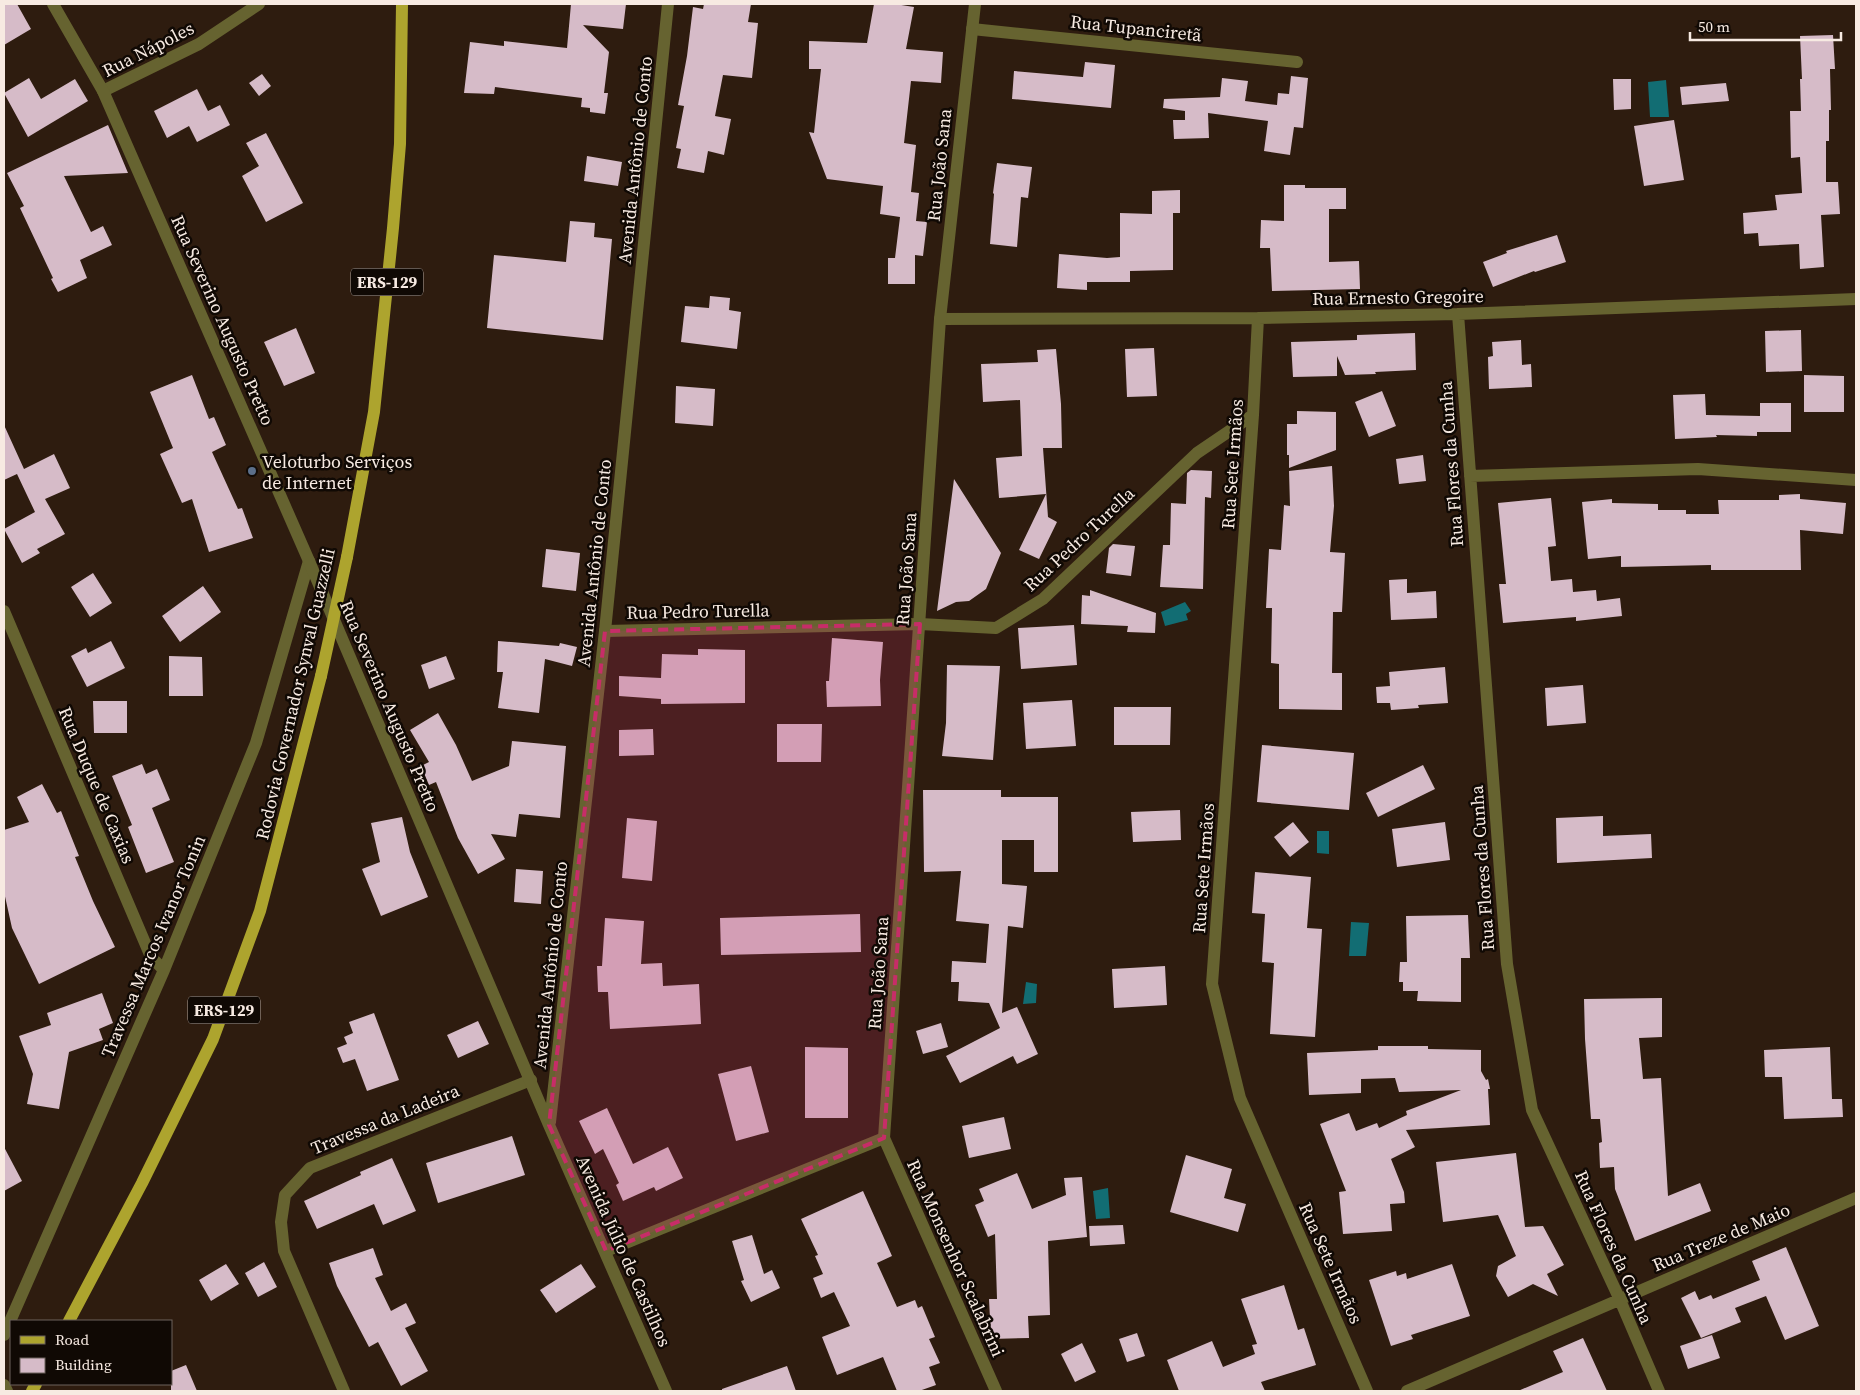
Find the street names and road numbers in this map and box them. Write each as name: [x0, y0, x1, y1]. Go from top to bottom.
street label: Rua Tupanciretã: [1069, 9, 1204, 47]
street label: Rua Nápoles: [98, 15, 198, 83]
street label: Avenida Antônio de Conto: [612, 55, 658, 265]
street label: Rua João Sana: [921, 107, 957, 223]
street label: Rua Severino Augusto Pretto: [165, 211, 281, 429]
road number: ERS-129: [351, 268, 423, 296]
street label: Rua Ernesto Gregoire: [1312, 283, 1484, 311]
street label: Rua Flores da Cunha: [1433, 380, 1469, 547]
street label: Rua Sete Irmãos: [1215, 398, 1249, 530]
street label: Avenida Antônio de Conto: [571, 458, 617, 668]
street label: Rua Pedro Turella: [1018, 480, 1141, 597]
street label: Rua João Sana: [890, 511, 922, 626]
street label: Rodovia Governador Synval Guazzelli: [249, 546, 341, 842]
street label: Rua Severino Augusto Pretto: [334, 596, 446, 816]
street label: Rua Pedro Turella: [626, 597, 771, 625]
street label: Rua Duque de Caxias: [53, 703, 141, 867]
street label: Rua Flores da Cunha: [1464, 784, 1500, 951]
street label: Rua Sete Irmãos: [1186, 802, 1220, 934]
street label: Travessa Marcos Ivanor Tonin: [95, 831, 211, 1061]
street label: Avenida Antônio de Conto: [527, 860, 573, 1070]
street label: Rua João Sana: [862, 915, 894, 1030]
road number: ERS-129: [188, 996, 260, 1024]
street label: Travessa da Ladeira: [307, 1077, 464, 1160]
street label: Avenida Júlio de Castilhos: [570, 1151, 678, 1351]
street label: Rua Monsenhor Scalabrini: [901, 1155, 1011, 1361]
street label: Rua Flores da Cunha: [1569, 1166, 1659, 1328]
street label: Rua Treze de Maio: [1648, 1197, 1794, 1277]
street label: Rua Sete Irmãos: [1293, 1198, 1369, 1328]

